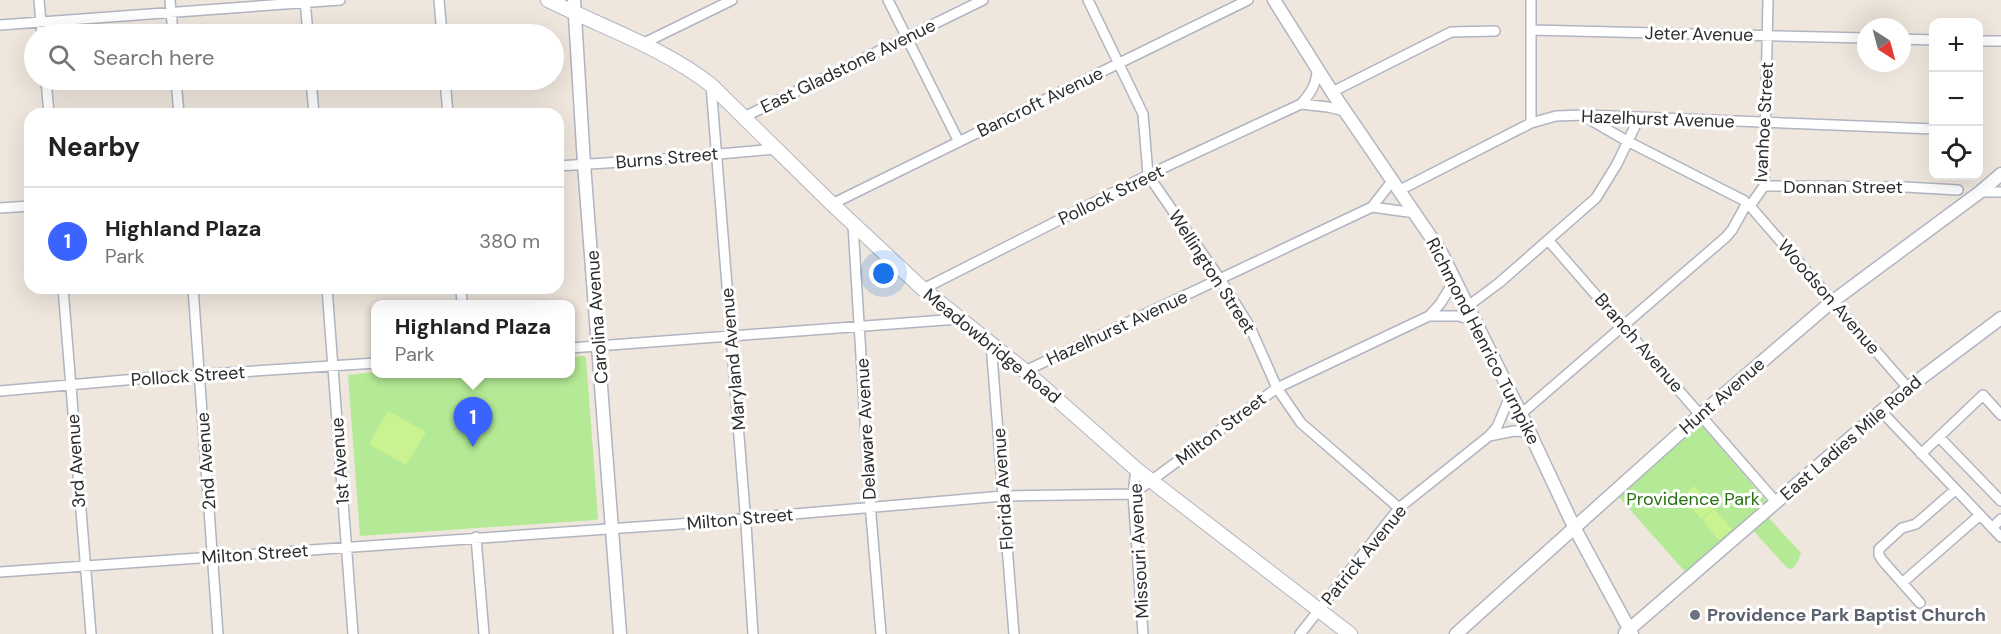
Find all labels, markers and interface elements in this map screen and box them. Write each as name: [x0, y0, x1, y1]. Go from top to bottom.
street label: East Gladstone Avenue: [757, 13, 939, 119]
north arrow: [1857, 18, 1911, 72]
map controls: [1929, 18, 1983, 180]
button: +: [1929, 18, 1983, 72]
street label: Jeter Avenue: [1645, 21, 1753, 47]
search box: [24, 24, 564, 90]
icon: search: [45, 41, 78, 74]
text: Search here: [93, 43, 214, 72]
street label: Bancroft Avenue: [973, 61, 1107, 143]
street label: Ivanhoe Street: [1749, 61, 1779, 183]
button: −: [1929, 72, 1983, 126]
street label: Hazelhurst Avenue: [1581, 104, 1735, 134]
button: locate: [1929, 126, 1983, 180]
text: Nearby: [48, 130, 140, 164]
street label: Burns Street: [615, 142, 719, 174]
street label: Pollock Street: [1054, 159, 1168, 231]
street label: Donnan Street: [1783, 175, 1903, 199]
street label: Wellington Street: [1163, 205, 1261, 339]
text: Highland Plaza: [105, 214, 261, 243]
text: 1: [64, 228, 71, 254]
text: 380 m: [479, 228, 540, 254]
street label: Richmond Henrico Turnpike: [1420, 233, 1546, 449]
street label: Woodson Avenue: [1772, 234, 1886, 360]
text: Park: [105, 243, 145, 269]
street label: Carolina Avenue: [580, 249, 614, 385]
your location: [869, 259, 898, 288]
street label: Meadowbridge Road: [918, 283, 1066, 409]
street label: Hazelhurst Avenue: [1042, 285, 1192, 371]
street label: Maryland Avenue: [715, 287, 751, 431]
street label: Branch Avenue: [1589, 288, 1689, 398]
popup: [371, 300, 575, 378]
text: Highland Plaza: [395, 312, 551, 341]
text: Park: [395, 341, 434, 367]
street label: Hunt Avenue: [1674, 352, 1770, 440]
street label: Delaware Avenue: [850, 358, 882, 500]
street label: Pollock Street: [130, 360, 246, 392]
street label: East Ladies Mile Road: [1775, 370, 1927, 506]
street label: Milton Street: [1171, 387, 1271, 471]
pin: 1: [454, 398, 492, 447]
street label: 2nd Avenue: [191, 411, 221, 511]
street label: 3rd Avenue: [61, 413, 91, 509]
street label: 1st Avenue: [325, 417, 355, 505]
street label: Florida Avenue: [987, 427, 1019, 551]
street label: Missouri Avenue: [1123, 483, 1155, 619]
park label: Providence Park: [1626, 487, 1760, 511]
street label: Patrick Avenue: [1316, 500, 1412, 610]
street label: Milton Street: [686, 502, 794, 536]
street label: Milton Street: [201, 538, 309, 570]
place label: Providence Park Baptist Church: [1707, 603, 1986, 627]
marker: Providence Park Baptist Church: [1688, 608, 1702, 622]

